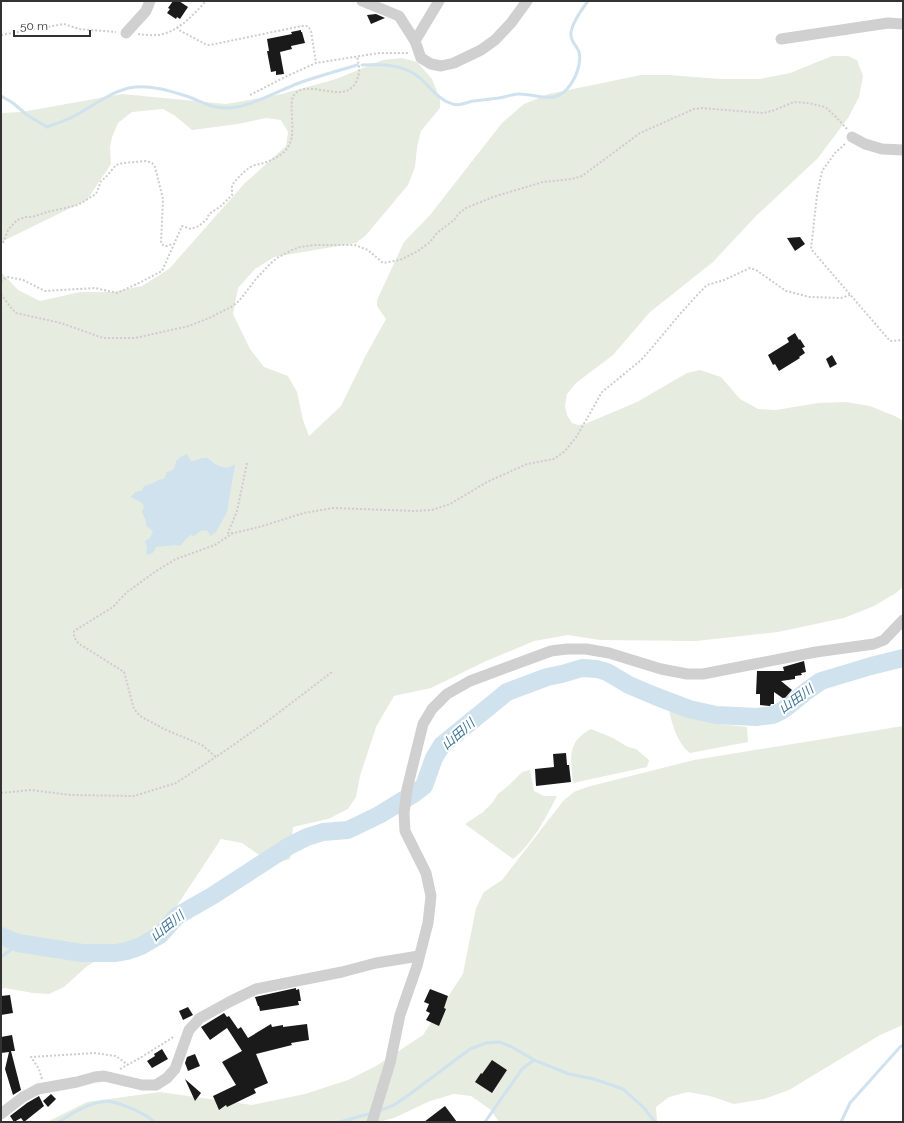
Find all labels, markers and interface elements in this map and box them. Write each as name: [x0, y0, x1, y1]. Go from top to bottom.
scale bar: [14, 12, 90, 38]
text: 50 m: [20, 19, 48, 33]
water label: 山田川: [776, 680, 818, 717]
water label: 山田川: [438, 714, 479, 752]
water label: 山田川: [147, 907, 188, 944]

